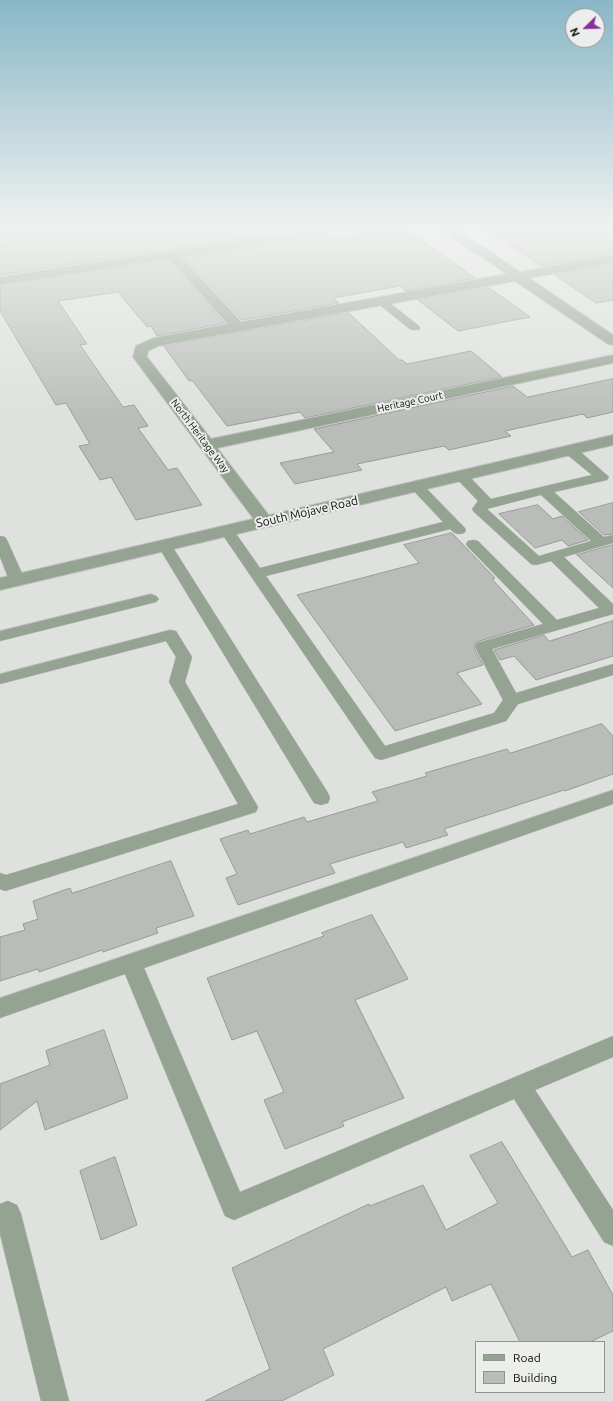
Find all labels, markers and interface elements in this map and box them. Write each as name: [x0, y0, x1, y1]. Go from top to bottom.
north arrow: [565, 8, 605, 48]
text: N: [568, 26, 582, 38]
street label: Heritage Court: [376, 389, 444, 415]
street label: North Heritage Way: [168, 397, 232, 475]
street label: South Mojave Road: [255, 493, 359, 531]
legend: [475, 1341, 605, 1393]
text: Road: [513, 1351, 541, 1364]
text: Building: [513, 1371, 557, 1384]

